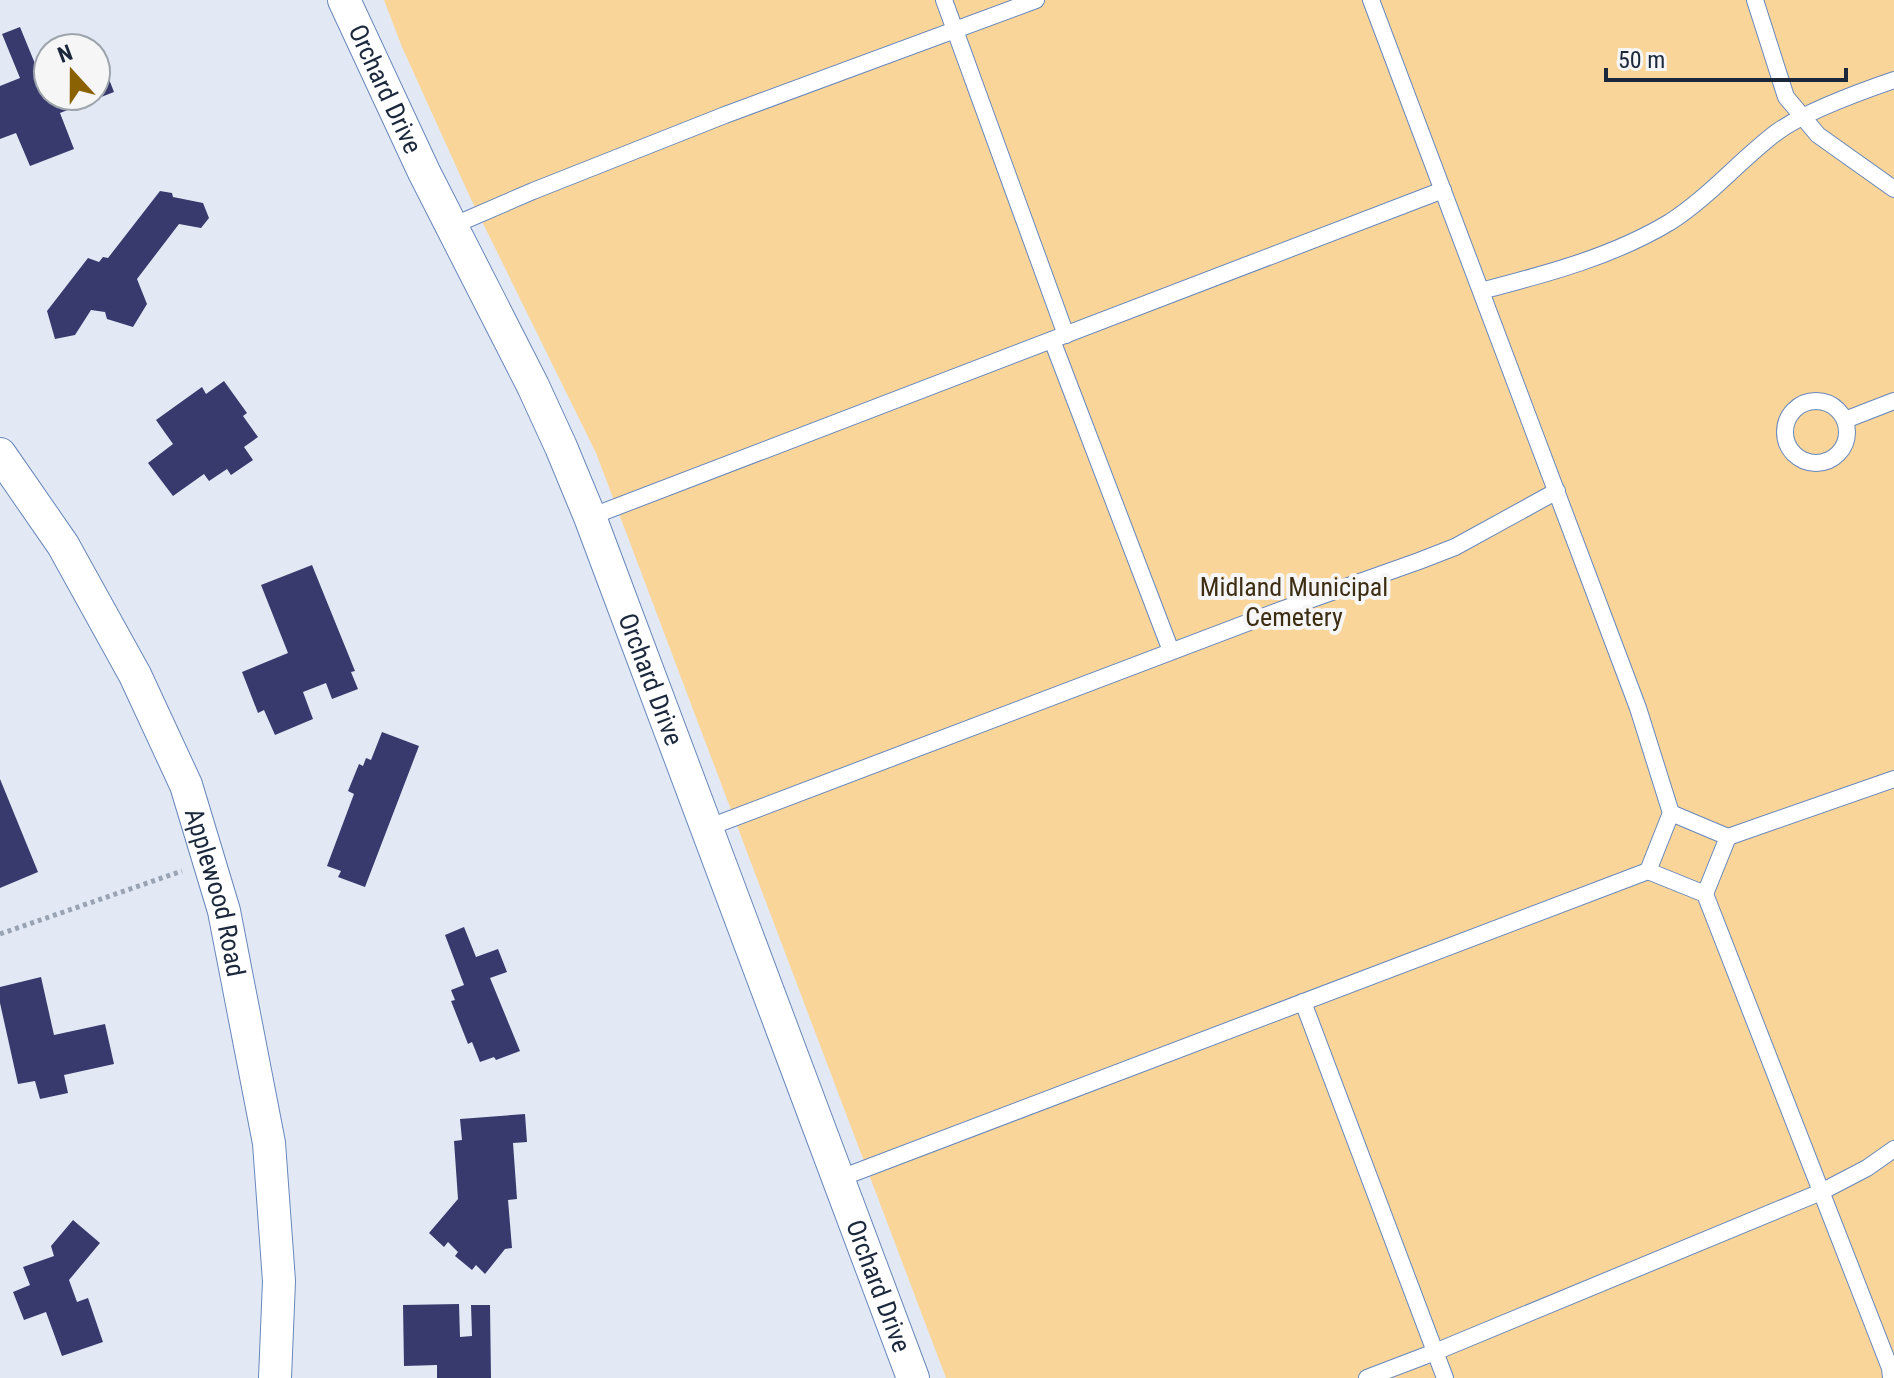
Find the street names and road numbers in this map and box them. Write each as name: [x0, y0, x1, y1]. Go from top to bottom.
street label: Orchard Drive: [342, 20, 428, 158]
street label: Orchard Drive: [612, 609, 689, 749]
street label: Applewood Road: [179, 805, 251, 979]
street label: Orchard Drive: [840, 1216, 917, 1356]

